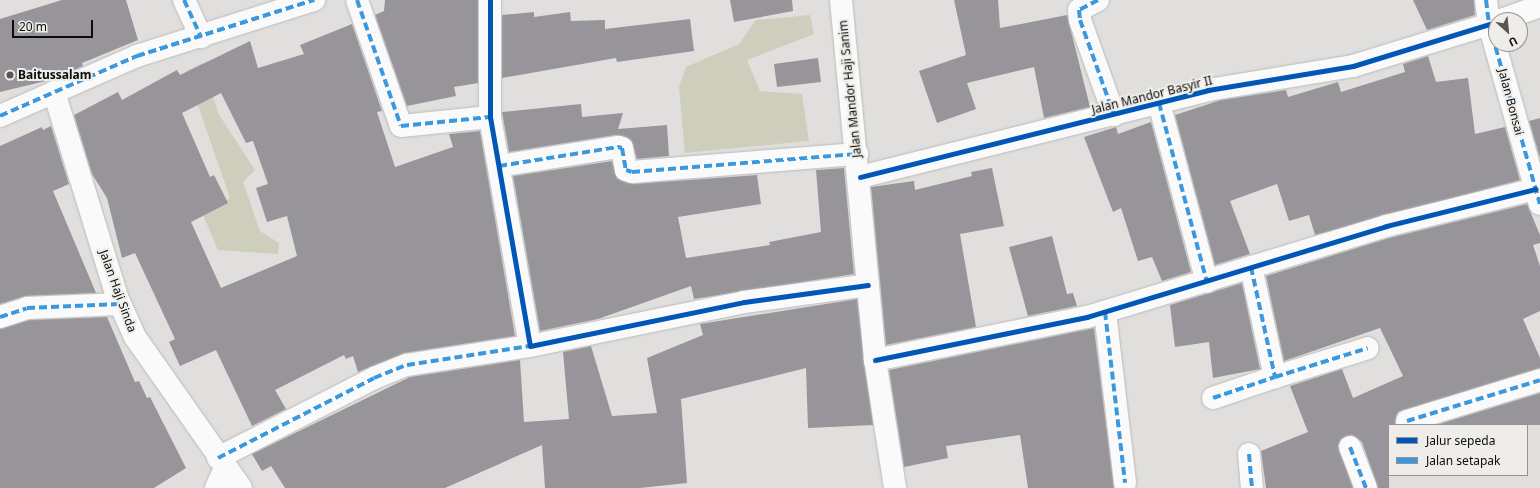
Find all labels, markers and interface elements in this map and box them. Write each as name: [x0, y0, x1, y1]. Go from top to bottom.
scale bar: [14, 12, 95, 38]
north arrow: [1488, 12, 1528, 52]
text: 20 m: [19, 18, 47, 35]
street label: Jalan Mandor Haji Sanim: [836, 20, 864, 158]
text: U: [1506, 34, 1520, 51]
street label: Jalan Bonsai: [1495, 67, 1527, 137]
place label: Baitussalam: [18, 68, 91, 82]
marker: Baitussalam: [5, 70, 15, 80]
street label: Jalan Mandor Basyir II: [1090, 73, 1214, 117]
street label: Jalan Haji Sinda: [96, 248, 140, 334]
legend: [1388, 424, 1528, 476]
text: Jalur sepeda: [1426, 432, 1495, 449]
text: Jalan setapak: [1426, 452, 1500, 469]

